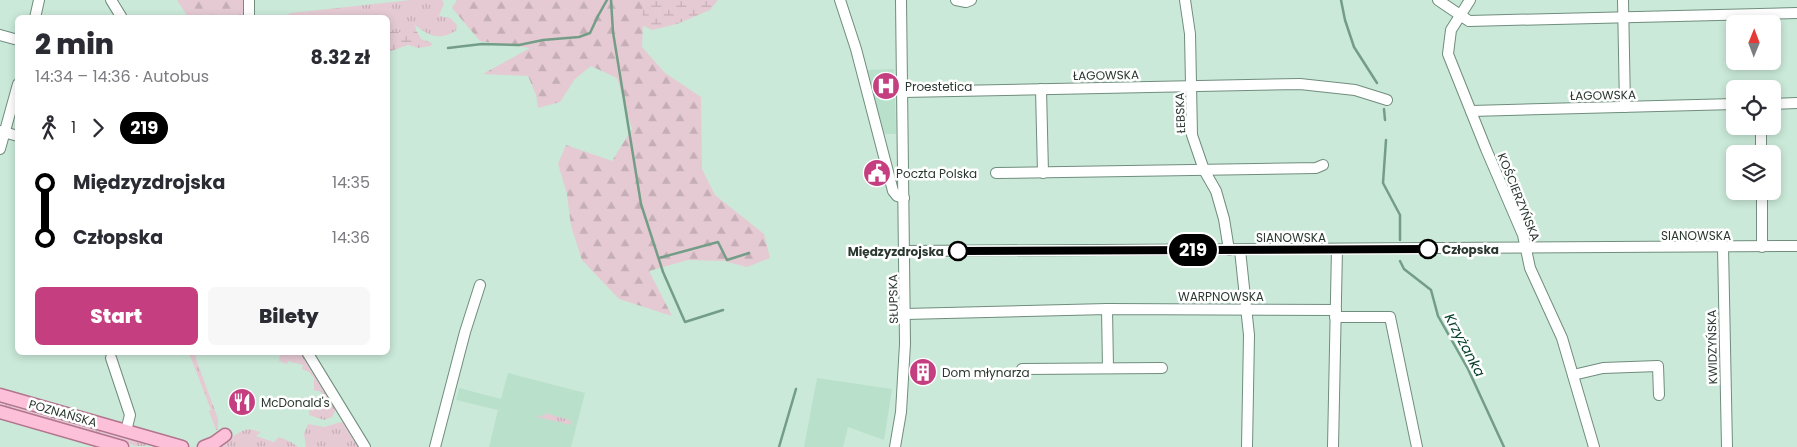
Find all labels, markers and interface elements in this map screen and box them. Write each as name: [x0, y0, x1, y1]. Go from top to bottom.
north arrow: [1726, 15, 1781, 70]
map controls: [1726, 15, 1781, 200]
text: 2 min: [35, 25, 114, 64]
text: 8.32 zł: [310, 44, 370, 71]
text: 14:34 – 14:36 · Autobus: [35, 65, 209, 88]
street label: ŁAGOWSKA: [1073, 66, 1139, 84]
hospital icon: Proestetica: [871, 71, 901, 101]
place label: Proestetica: [905, 78, 972, 95]
button: locate: [1726, 80, 1781, 135]
street label: ŁAGOWSKA: [1570, 86, 1636, 104]
street label: ŁEBSKA: [1171, 92, 1189, 134]
icon: walk: [35, 114, 63, 142]
icon: forward: [84, 114, 112, 142]
text: 219: [130, 115, 158, 140]
text: 1: [71, 116, 76, 139]
button: layers: [1726, 145, 1781, 200]
street label: KOŚCIERZYŃSKA: [1494, 150, 1544, 244]
public building icon: Poczta Polska: [862, 158, 892, 188]
place label: Poczta Polska: [896, 165, 977, 182]
text: Międzyzdrojska: [73, 169, 225, 196]
text: 14:35: [332, 171, 370, 194]
text: Człopska: [73, 224, 163, 251]
text: 14:36: [332, 226, 370, 249]
street label: SIANOWSKA: [1661, 227, 1731, 244]
street label: SIANOWSKA: [1256, 229, 1326, 246]
line badge: 219: [1164, 234, 1222, 266]
text: 219: [1179, 237, 1207, 262]
marker: Człopska: [1418, 239, 1438, 259]
marker: Międzyzdrojska: [948, 241, 968, 261]
place label: Człopska: [1442, 241, 1499, 258]
place label: Międzyzdrojska: [848, 243, 944, 260]
street label: SŁUPSKA: [884, 274, 902, 324]
button: Start: [35, 287, 198, 345]
button: Bilety: [208, 287, 370, 345]
street label: WARPNOWSKA: [1178, 288, 1264, 305]
water label: Krzyżanka: [1440, 310, 1490, 381]
street label: KWIDZYŃSKA: [1703, 310, 1721, 384]
building icon: Dom młynarza: [908, 357, 938, 387]
place label: Dom młynarza: [942, 364, 1030, 381]
restaurant icon: McDonald's: [227, 387, 257, 417]
place label: McDonald's: [261, 394, 330, 411]
street label: POZNAŃSKA: [27, 395, 99, 431]

